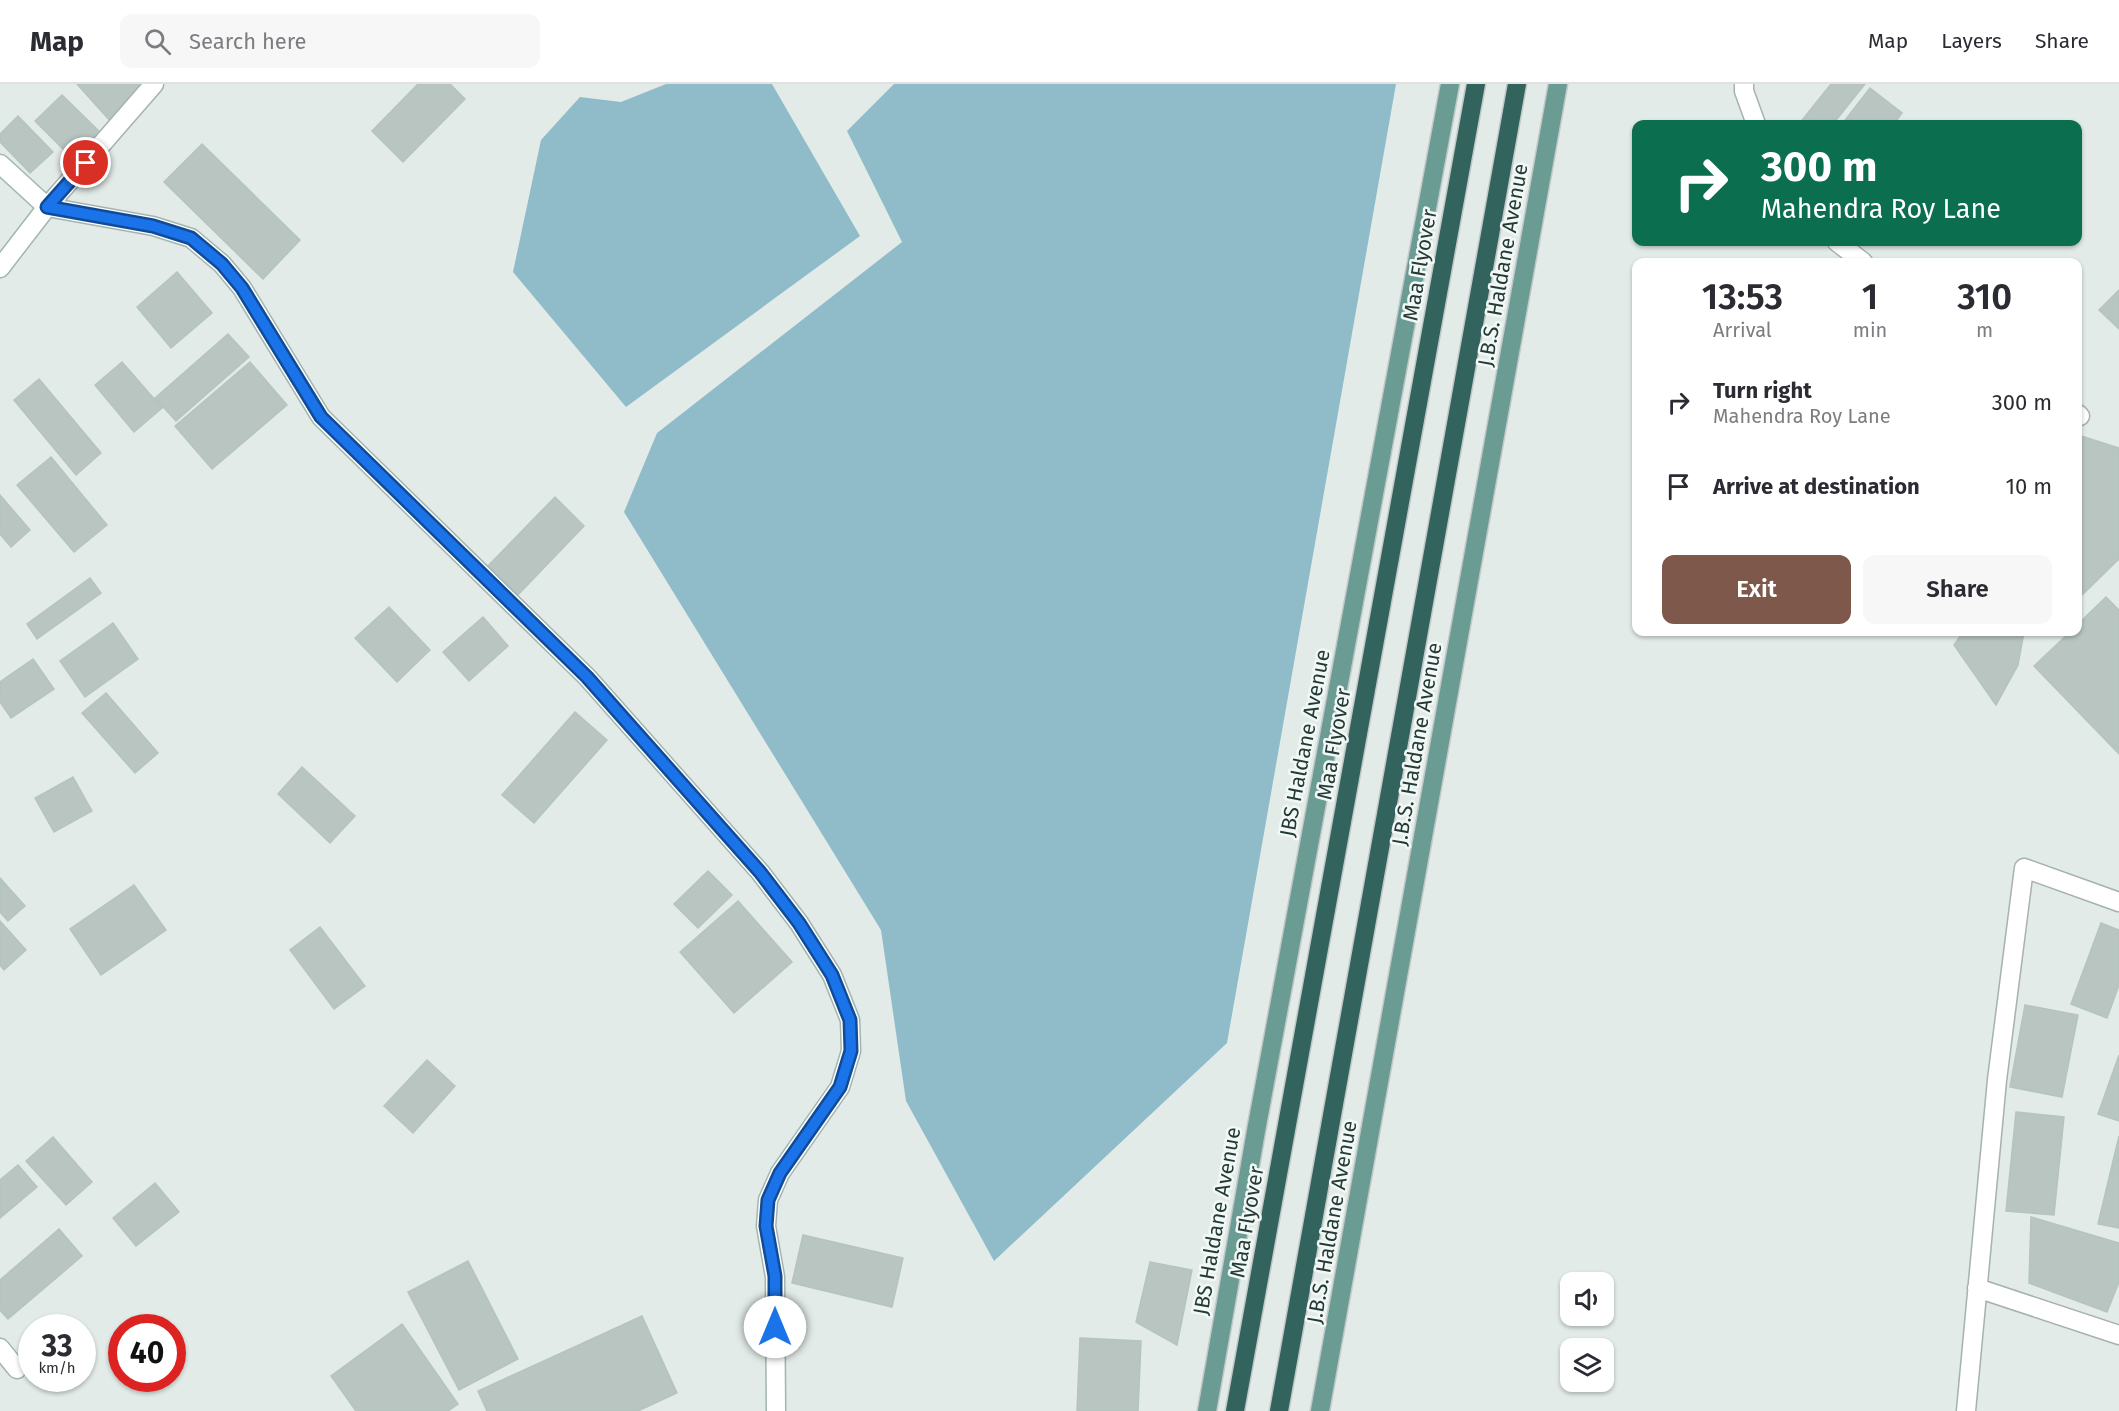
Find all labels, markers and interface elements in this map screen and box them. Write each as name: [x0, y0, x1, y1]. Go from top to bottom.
search box: [120, 14, 540, 68]
text: Map: [30, 25, 84, 58]
icon: search: [141, 25, 174, 58]
text: Search here: [189, 28, 307, 55]
text: Map: [1868, 28, 1908, 54]
text: Layers: [1941, 28, 2002, 54]
text: Share: [2035, 28, 2089, 54]
pin: [60, 137, 111, 188]
text: 300 m: [1761, 142, 1877, 192]
icon: right: [1662, 144, 1740, 222]
icon: arrive: [69, 146, 102, 179]
street label: J.B.S. Haldane Avenue: [1472, 161, 1534, 369]
text: Mahendra Roy Lane: [1761, 193, 2001, 225]
street label: Maa Flyover: [1397, 207, 1443, 323]
text: 13:53: [1702, 275, 1783, 319]
text: 1: [1862, 275, 1878, 319]
text: 310: [1957, 275, 2012, 319]
text: Arrival: [1713, 318, 1772, 342]
text: min: [1853, 318, 1887, 342]
text: m: [1976, 318, 1993, 342]
text: Turn right: [1713, 377, 1812, 404]
icon: right: [1662, 386, 1695, 419]
text: 300 m: [1992, 389, 2052, 416]
text: Mahendra Roy Lane: [1713, 404, 1891, 428]
icon: arrive: [1662, 470, 1695, 503]
text: Arrive at destination: [1713, 473, 1920, 500]
text: 10 m: [2006, 473, 2052, 500]
button: Exit: [1662, 555, 1851, 624]
button: Share: [1863, 555, 2052, 624]
street label: J.B.S. Haldane Avenue: [1386, 640, 1448, 848]
street label: JBS Haldane Avenue: [1274, 647, 1336, 839]
street label: Maa Flyover: [1311, 686, 1357, 802]
street label: J.B.S. Haldane Avenue: [1301, 1118, 1363, 1326]
street label: JBS Haldane Avenue: [1188, 1125, 1246, 1317]
street label: Maa Flyover: [1224, 1164, 1270, 1280]
map controls: [1560, 1272, 1614, 1392]
button: sound: [1560, 1272, 1614, 1326]
position arrow: [743, 1295, 807, 1359]
speed limit sign: 40: [108, 1314, 186, 1392]
text: 33: [41, 1328, 73, 1364]
button: layers: [1560, 1338, 1614, 1392]
text: km/h: [38, 1359, 76, 1377]

